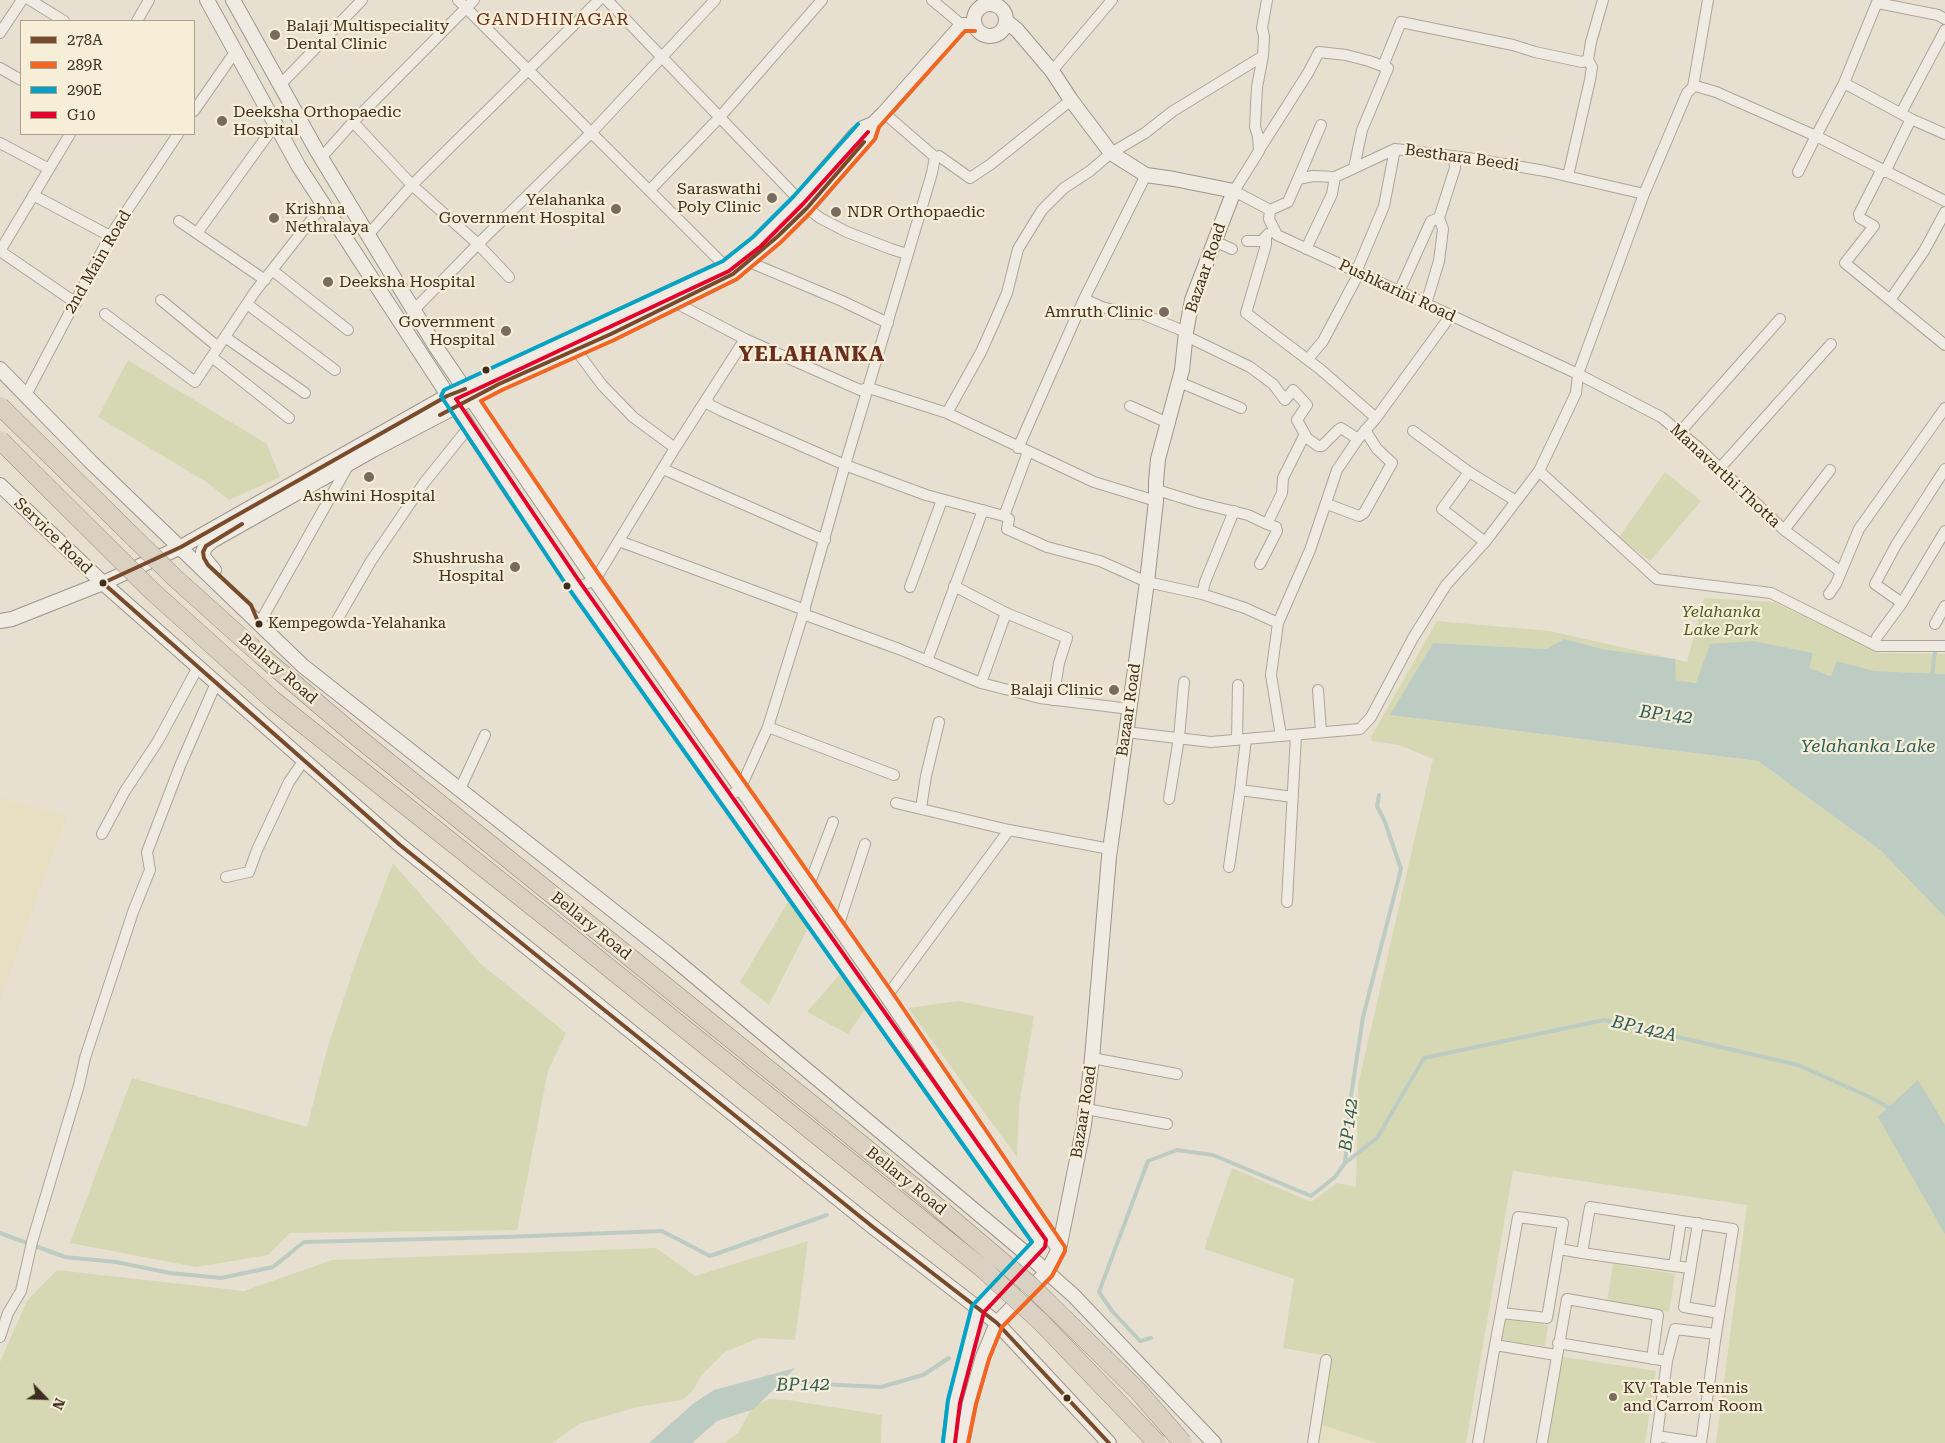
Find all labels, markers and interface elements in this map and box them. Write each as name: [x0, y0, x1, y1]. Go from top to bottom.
district label: GANDHINAGAR: [475, 9, 631, 31]
place label: Balaji Multispeciality Dental Clinic: [286, 16, 449, 54]
legend: [20, 20, 195, 135]
marker: Balaji Multispeciality Dental Clinic: [268, 28, 282, 42]
text: 278A: [67, 31, 103, 49]
text: 289R: [67, 56, 103, 74]
text: 290E: [67, 81, 102, 99]
place label: Deeksha Orthopaedic Hospital: [233, 102, 401, 140]
text: G10: [67, 106, 95, 124]
marker: Deeksha Orthopaedic Hospital: [215, 114, 229, 128]
street label: Besthara Beedi: [1404, 140, 1520, 176]
place label: Saraswathi Poly Clinic: [677, 179, 761, 217]
place label: Yelahanka Government Hospital: [439, 190, 605, 228]
marker: Saraswathi Poly Clinic: [765, 191, 779, 205]
place label: Krishna Nethralaya: [285, 199, 369, 237]
marker: Yelahanka Government Hospital: [609, 202, 623, 216]
place label: NDR Orthopaedic: [847, 202, 985, 222]
marker: NDR Orthopaedic: [829, 205, 843, 219]
street label: 2nd Main Road: [61, 207, 135, 317]
marker: Krishna Nethralaya: [267, 211, 281, 225]
street label: Bazaar Road: [1182, 220, 1230, 316]
street label: Pushkarini Road: [1335, 255, 1459, 327]
place label: Deeksha Hospital: [339, 272, 475, 292]
marker: Deeksha Hospital: [321, 275, 335, 289]
place label: Amruth Clinic: [1044, 302, 1153, 322]
marker: Amruth Clinic: [1157, 305, 1171, 319]
place label: Government Hospital: [398, 312, 495, 350]
marker: Government Hospital: [499, 324, 513, 338]
district label: YELAHANKA: [738, 342, 886, 368]
unlabelled marker: [481, 365, 491, 375]
street label: Manavarthi Thotta: [1666, 420, 1784, 532]
marker: Ashwini Hospital: [362, 470, 376, 484]
place label: Ashwini Hospital: [303, 486, 435, 506]
street label: Service Road: [10, 494, 96, 578]
place label: Shushrusha Hospital: [413, 548, 504, 586]
marker: Shushrusha Hospital: [508, 560, 522, 574]
unlabelled marker: [98, 578, 108, 588]
unlabelled marker: [562, 581, 572, 591]
park label: Yelahanka Lake Park: [1681, 602, 1761, 640]
place label: Kempegowda-Yelahanka: [268, 615, 446, 633]
marker: Kempegowda-Yelahanka: [254, 619, 264, 629]
street label: Bellary Road: [235, 630, 321, 708]
street label: Bazaar Road: [1113, 662, 1145, 758]
place label: Balaji Clinic: [1010, 680, 1103, 700]
marker: Balaji Clinic: [1107, 683, 1121, 697]
water label: BP142: [1638, 701, 1694, 729]
water label: Yelahanka Lake: [1801, 736, 1935, 758]
street label: Bellary Road: [547, 888, 635, 964]
water label: BP142A: [1609, 1011, 1679, 1047]
street label: Bazaar Road: [1067, 1064, 1101, 1160]
water label: BP142: [1335, 1097, 1363, 1153]
street label: Bellary Road: [862, 1143, 950, 1219]
north arrow: [20, 1373, 70, 1423]
water label: BP142: [776, 1374, 830, 1396]
place label: KV Table Tennis and Carrom Room: [1623, 1378, 1763, 1416]
marker: KV Table Tennis and Carrom Room: [1607, 1391, 1619, 1403]
unlabelled marker: [1062, 1393, 1072, 1403]
text: N: [49, 1396, 68, 1412]

